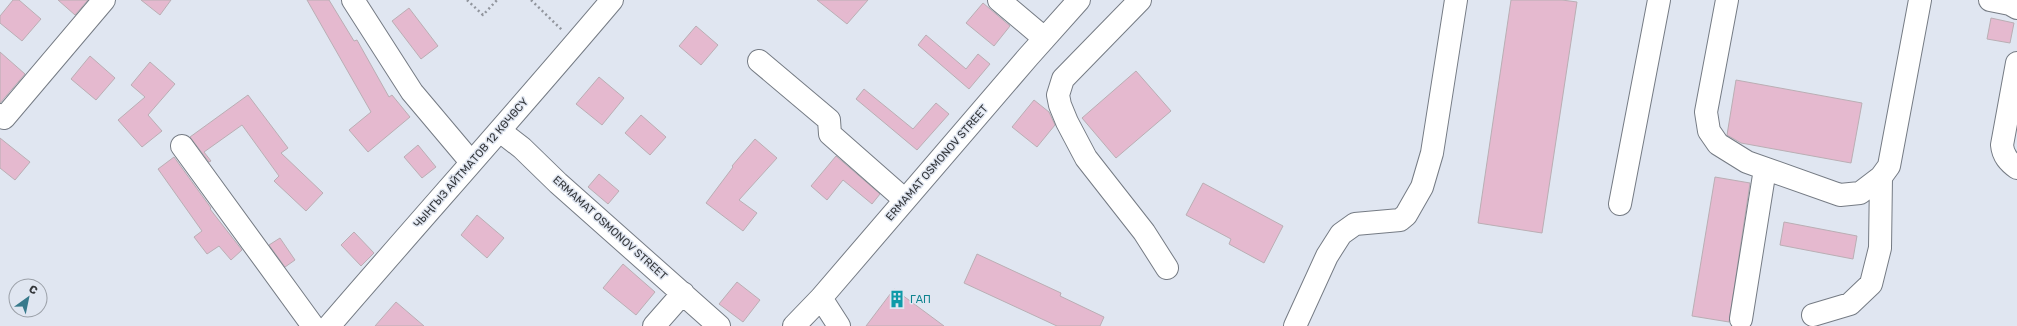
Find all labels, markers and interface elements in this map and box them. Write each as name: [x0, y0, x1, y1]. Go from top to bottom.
street label: ЧЫҢГЫЗ АЙТМАТОВ 12 КӨЧӨСҮ: [411, 95, 531, 231]
street label: ERMAMAT OSMONOV STREET: [883, 102, 991, 224]
street label: ERMAMAT OSMONOV STREET: [550, 173, 670, 283]
north arrow: [8, 278, 48, 318]
text: С: [26, 282, 40, 298]
building icon: ГАП: [887, 289, 907, 309]
place label: ГАП: [910, 293, 931, 306]

